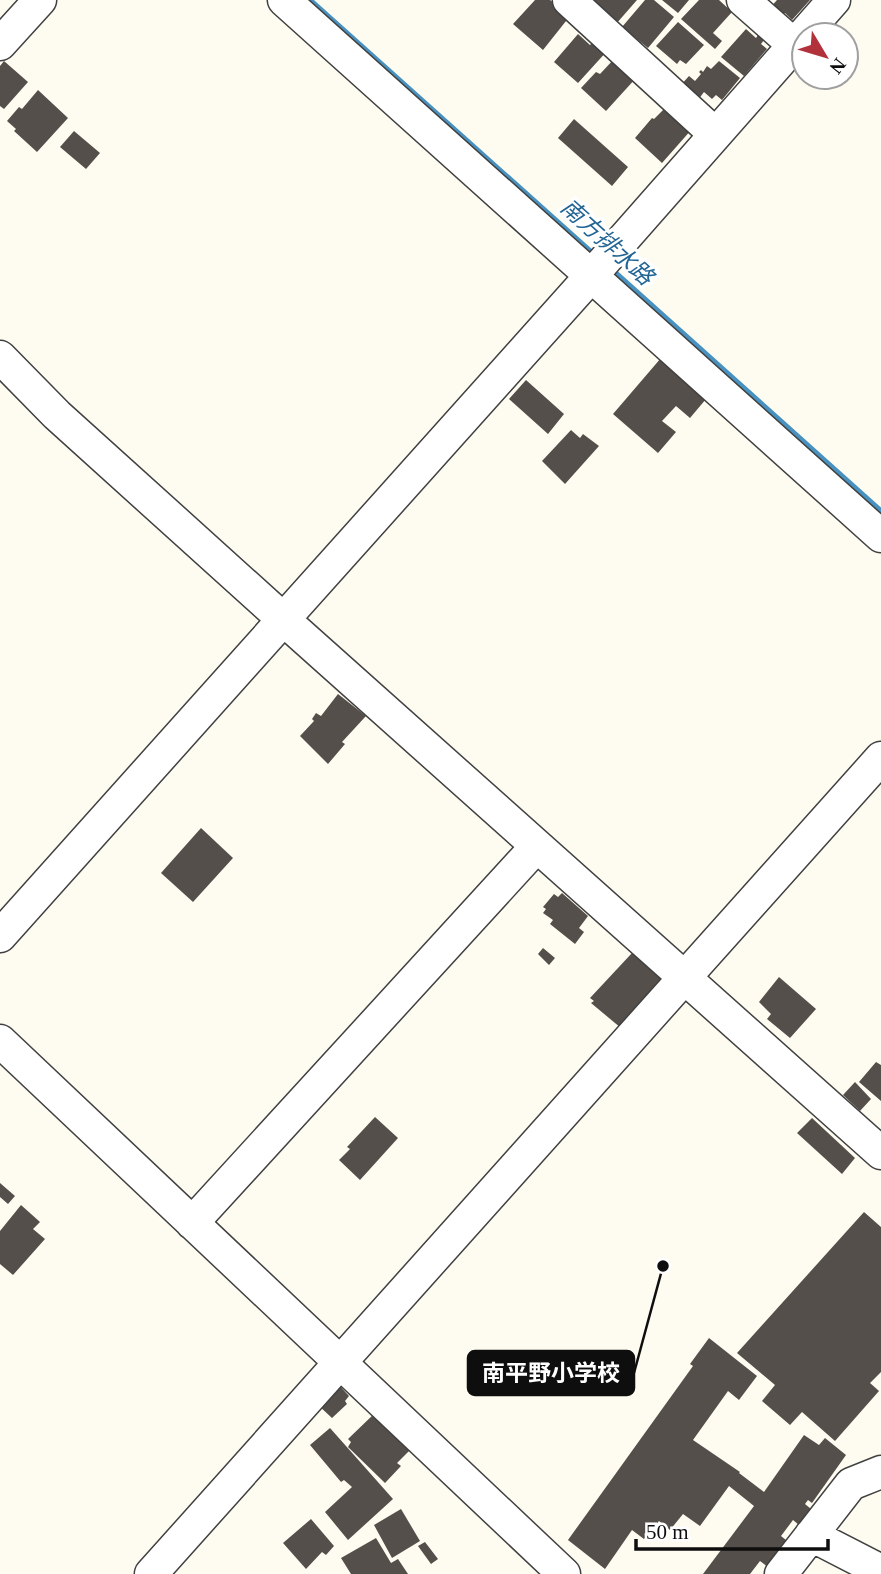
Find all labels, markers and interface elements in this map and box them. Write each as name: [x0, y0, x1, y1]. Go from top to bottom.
north arrow: [790, 21, 860, 91]
text: N: [825, 54, 851, 78]
water label: 南方排水路: [556, 194, 660, 291]
callout: 南平野小学校: [468, 1351, 634, 1395]
text: 南平野小学校: [482, 1361, 620, 1386]
scale bar: [636, 1508, 828, 1552]
text: 50 m: [646, 1520, 689, 1544]

